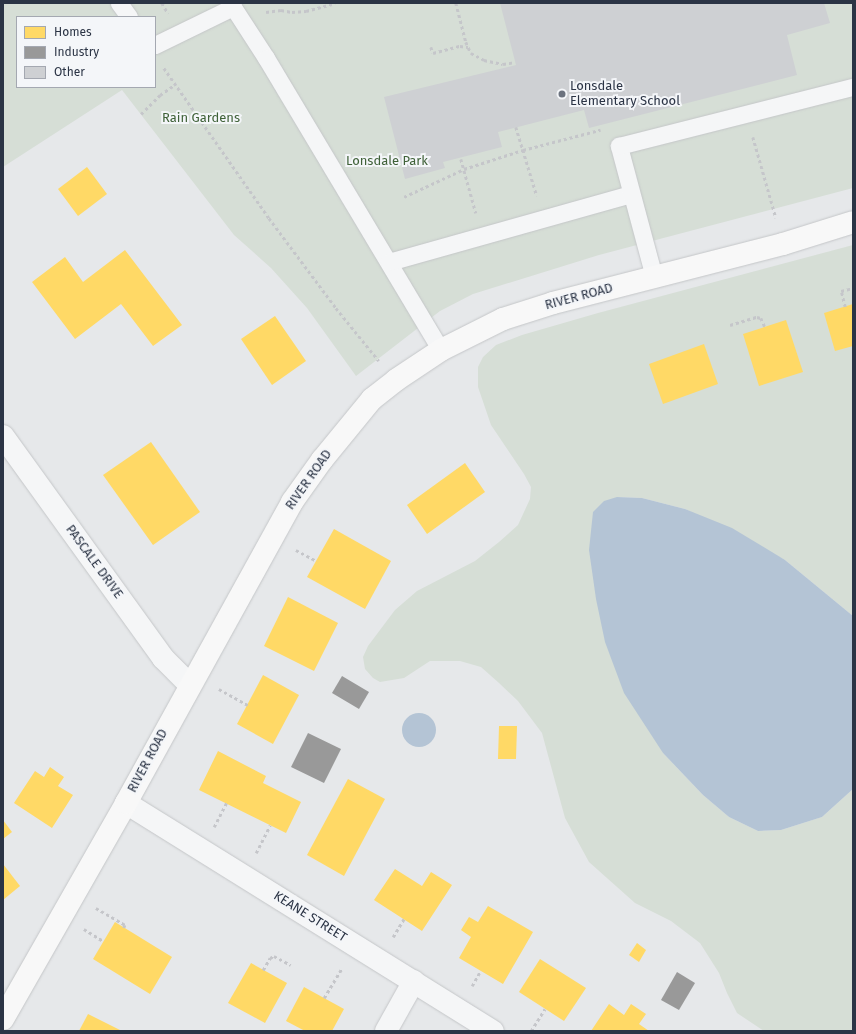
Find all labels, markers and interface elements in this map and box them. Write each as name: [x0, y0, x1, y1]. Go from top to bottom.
legend: [16, 16, 156, 88]
text: Homes: [54, 25, 92, 39]
text: Industry: [54, 45, 99, 59]
text: Other: [54, 65, 85, 79]
place label: Lonsdale Elementary School: [570, 79, 680, 110]
marker: Lonsdale Elementary School: [557, 89, 567, 99]
park label: Rain Gardens: [162, 110, 240, 126]
park label: Lonsdale Park: [346, 153, 428, 169]
street label: RIVER ROAD: [543, 280, 615, 314]
street label: RIVER ROAD: [283, 447, 335, 513]
street label: PASCALE DRIVE: [62, 522, 126, 602]
street label: RIVER ROAD: [125, 727, 171, 795]
street label: KEANE STREET: [271, 888, 349, 946]

